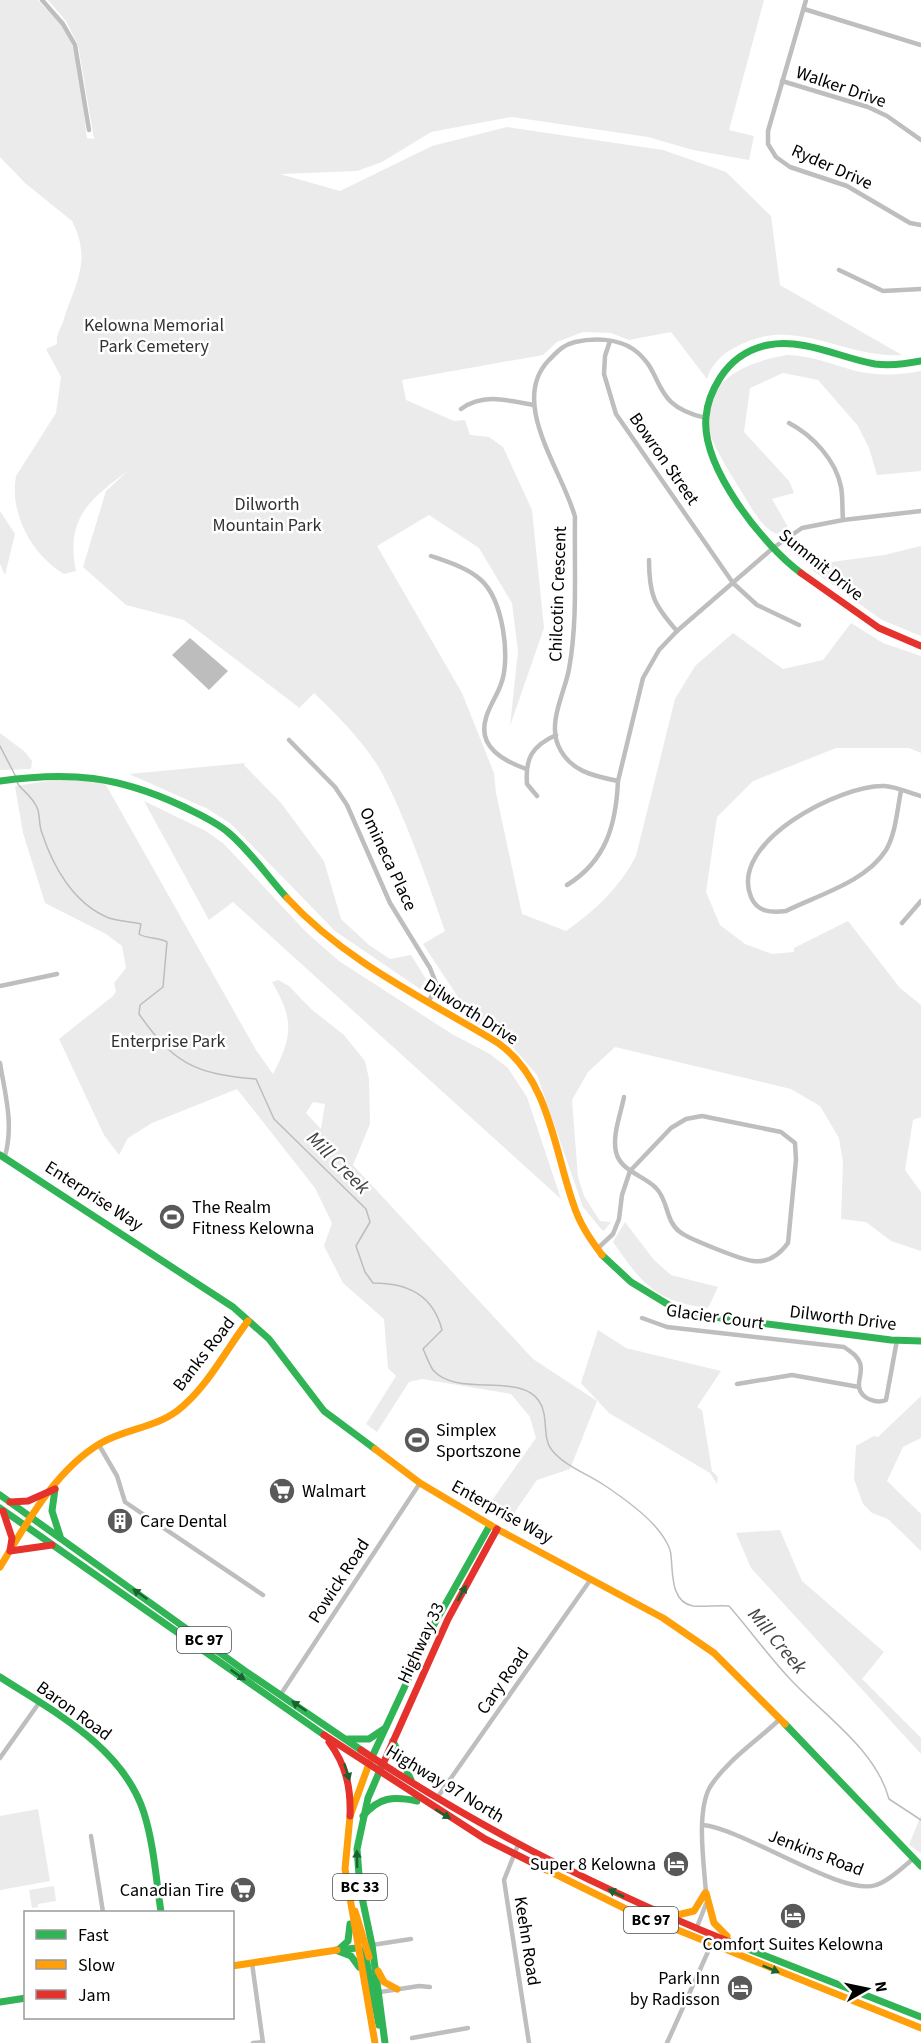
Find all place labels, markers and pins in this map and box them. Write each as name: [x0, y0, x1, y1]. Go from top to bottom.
place label: The Realm Fitness Kelowna: [192, 1195, 314, 1241]
sports icon: The Realm Fitness Kelowna: [157, 1202, 187, 1232]
place label: Simplex Sportszone: [436, 1418, 521, 1464]
sports icon: Simplex Sportszone: [402, 1425, 432, 1455]
supermarket icon: Walmart: [267, 1476, 297, 1506]
place label: Walmart: [302, 1479, 366, 1504]
building icon: Care Dental: [105, 1506, 135, 1536]
place label: Care Dental: [140, 1509, 227, 1534]
hotel icon: Super 8 Kelowna: [661, 1849, 691, 1879]
place label: Super 8 Kelowna: [530, 1852, 656, 1877]
supermarket icon: Canadian Tire: [228, 1875, 258, 1905]
place label: Canadian Tire: [120, 1878, 224, 1903]
hotel icon: Comfort Suites Kelowna: [778, 1901, 808, 1931]
place label: Comfort Suites Kelowna: [703, 1932, 883, 1957]
place label: Park Inn by Radisson: [630, 1966, 720, 2012]
hotel icon: Park Inn by Radisson: [725, 1973, 755, 2003]

